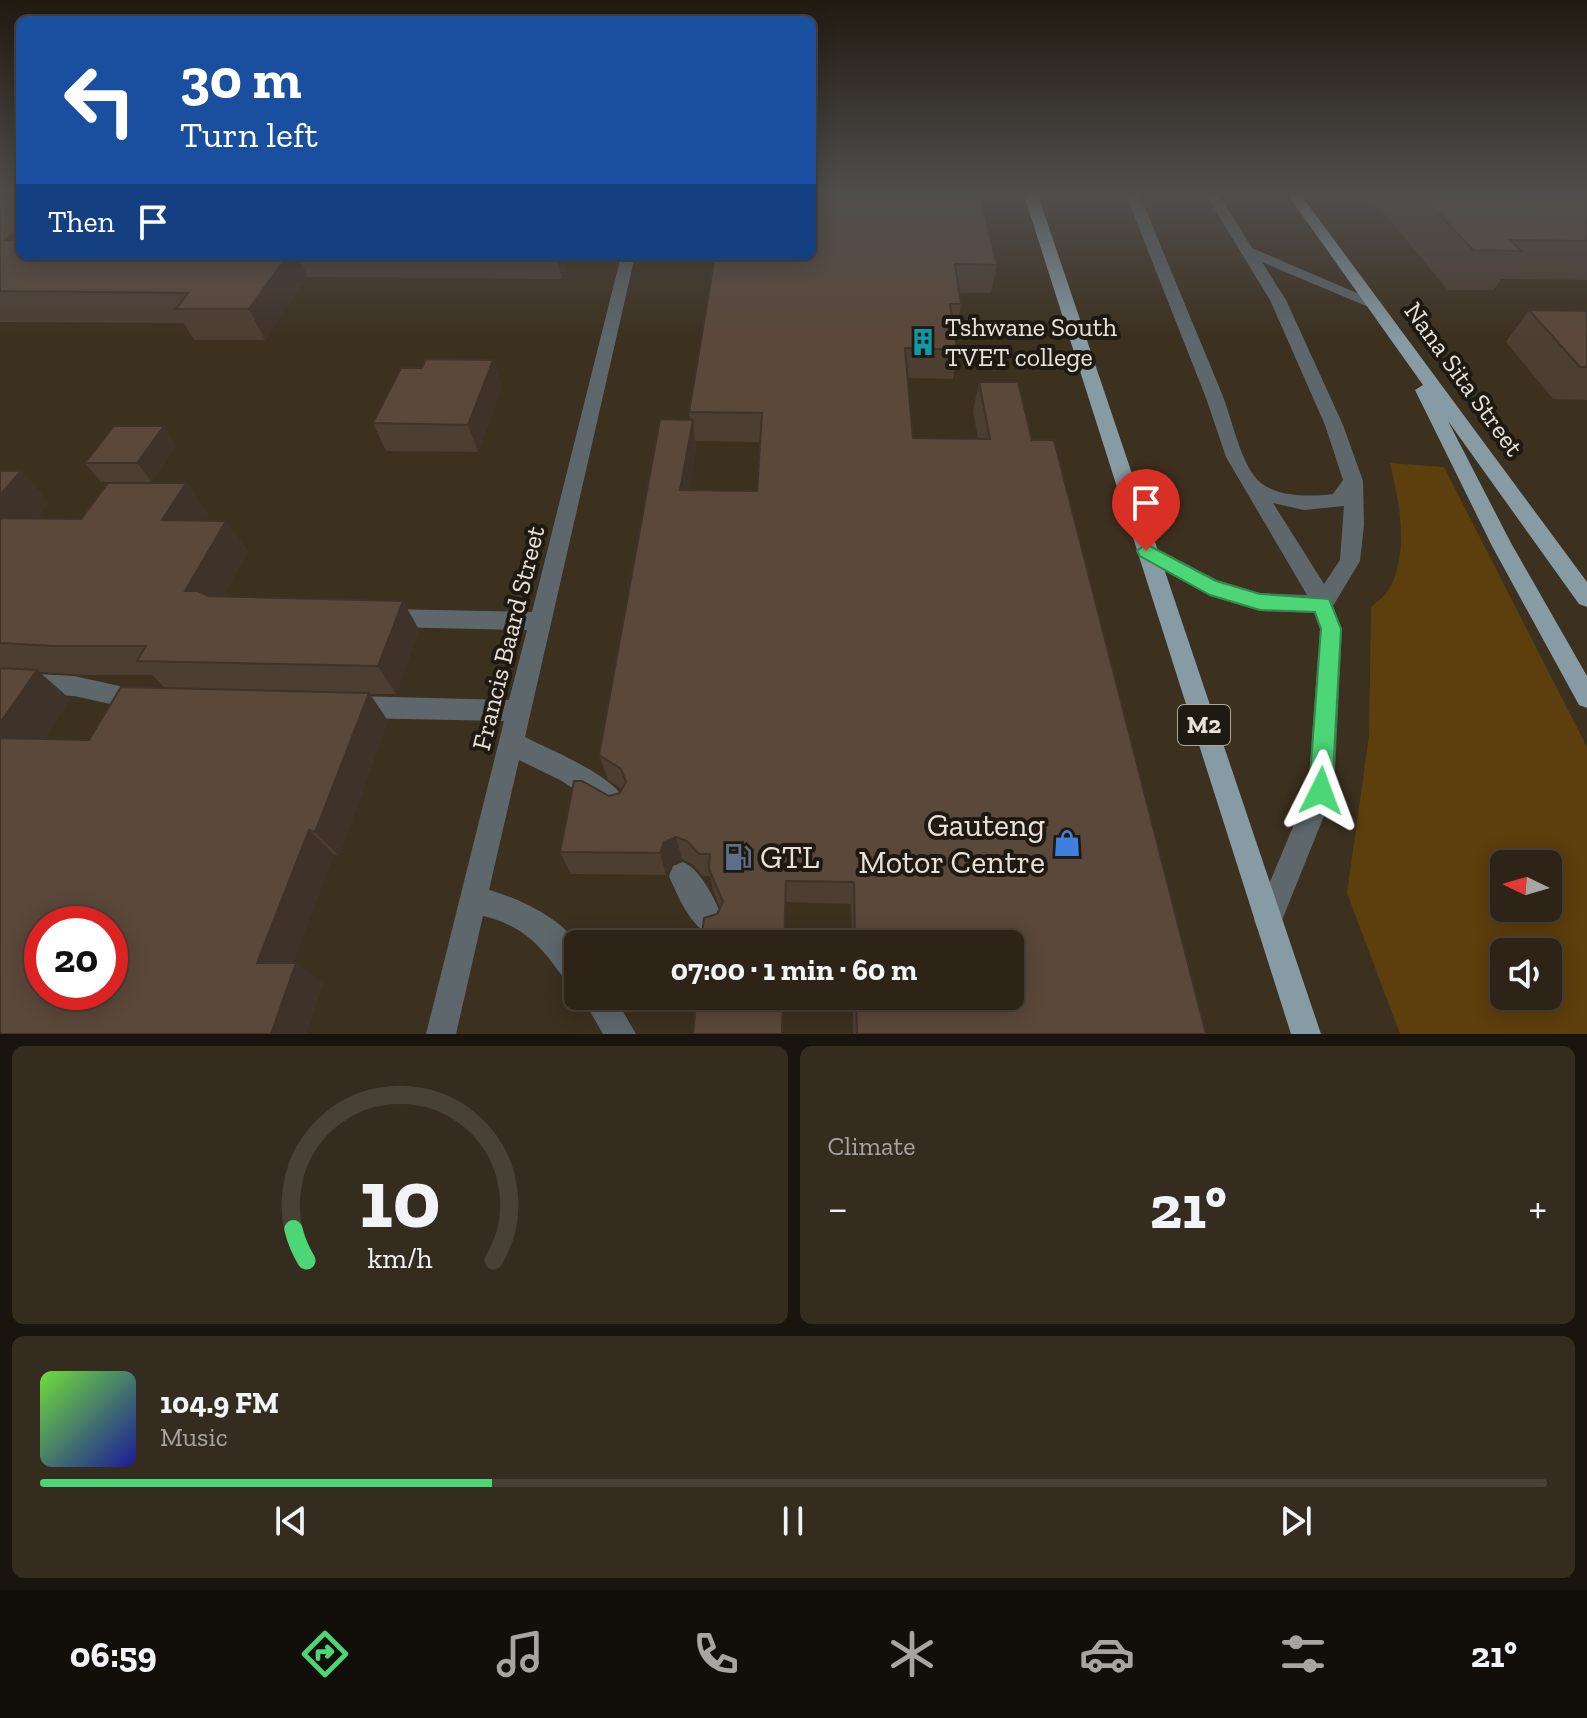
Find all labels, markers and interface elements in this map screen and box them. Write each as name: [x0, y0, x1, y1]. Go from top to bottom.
text: 30 m: [180, 45, 302, 112]
icon: left: [48, 48, 152, 152]
text: Turn left: [180, 113, 318, 156]
icon: arrive: [131, 200, 175, 244]
text: Then: [48, 204, 115, 240]
street label: Nana Sita Street: [1397, 296, 1531, 462]
place label: Tshwane South TVET college: [945, 311, 1117, 373]
building icon: Tshwane South TVET college: [908, 327, 938, 357]
pin: [1112, 469, 1180, 551]
icon: arrive: [1124, 481, 1168, 525]
street label: Francis Baard Street: [465, 522, 551, 753]
road number: M2: [1178, 705, 1230, 745]
position arrow: [1279, 749, 1363, 833]
place label: Gauteng Motor Centre: [858, 806, 1045, 881]
shop icon: Gauteng Motor Centre: [1052, 828, 1082, 858]
place label: GTL: [760, 838, 819, 876]
fuel station icon: GTL: [723, 842, 753, 872]
north arrow: [1490, 850, 1562, 922]
map controls: [1490, 850, 1562, 1010]
speed limit sign: 20: [24, 906, 128, 1010]
button: sound: [1490, 938, 1562, 1010]
text: 07:00 · 1 min · 60 m: [671, 952, 917, 988]
text: Climate: [828, 1130, 915, 1162]
text: 10: [359, 1148, 441, 1248]
text: 21°: [1150, 1171, 1227, 1243]
text: −: [828, 1181, 848, 1234]
text: +: [1528, 1181, 1547, 1234]
text: km/h: [367, 1241, 432, 1275]
text: 104.9 FM: [160, 1385, 279, 1421]
text: Music: [160, 1421, 228, 1453]
icon: previous: [269, 1499, 313, 1543]
icon: pause: [771, 1499, 815, 1543]
icon: next: [1274, 1499, 1318, 1543]
icon: directions: [297, 1626, 353, 1682]
icon: music: [492, 1626, 548, 1682]
icon: phone: [688, 1626, 744, 1682]
icon: climate: [884, 1626, 940, 1682]
icon: car: [1079, 1626, 1135, 1682]
icon: filters: [1275, 1626, 1331, 1682]
text: 06:59: [70, 1633, 157, 1676]
text: 21°: [1471, 1633, 1517, 1676]

